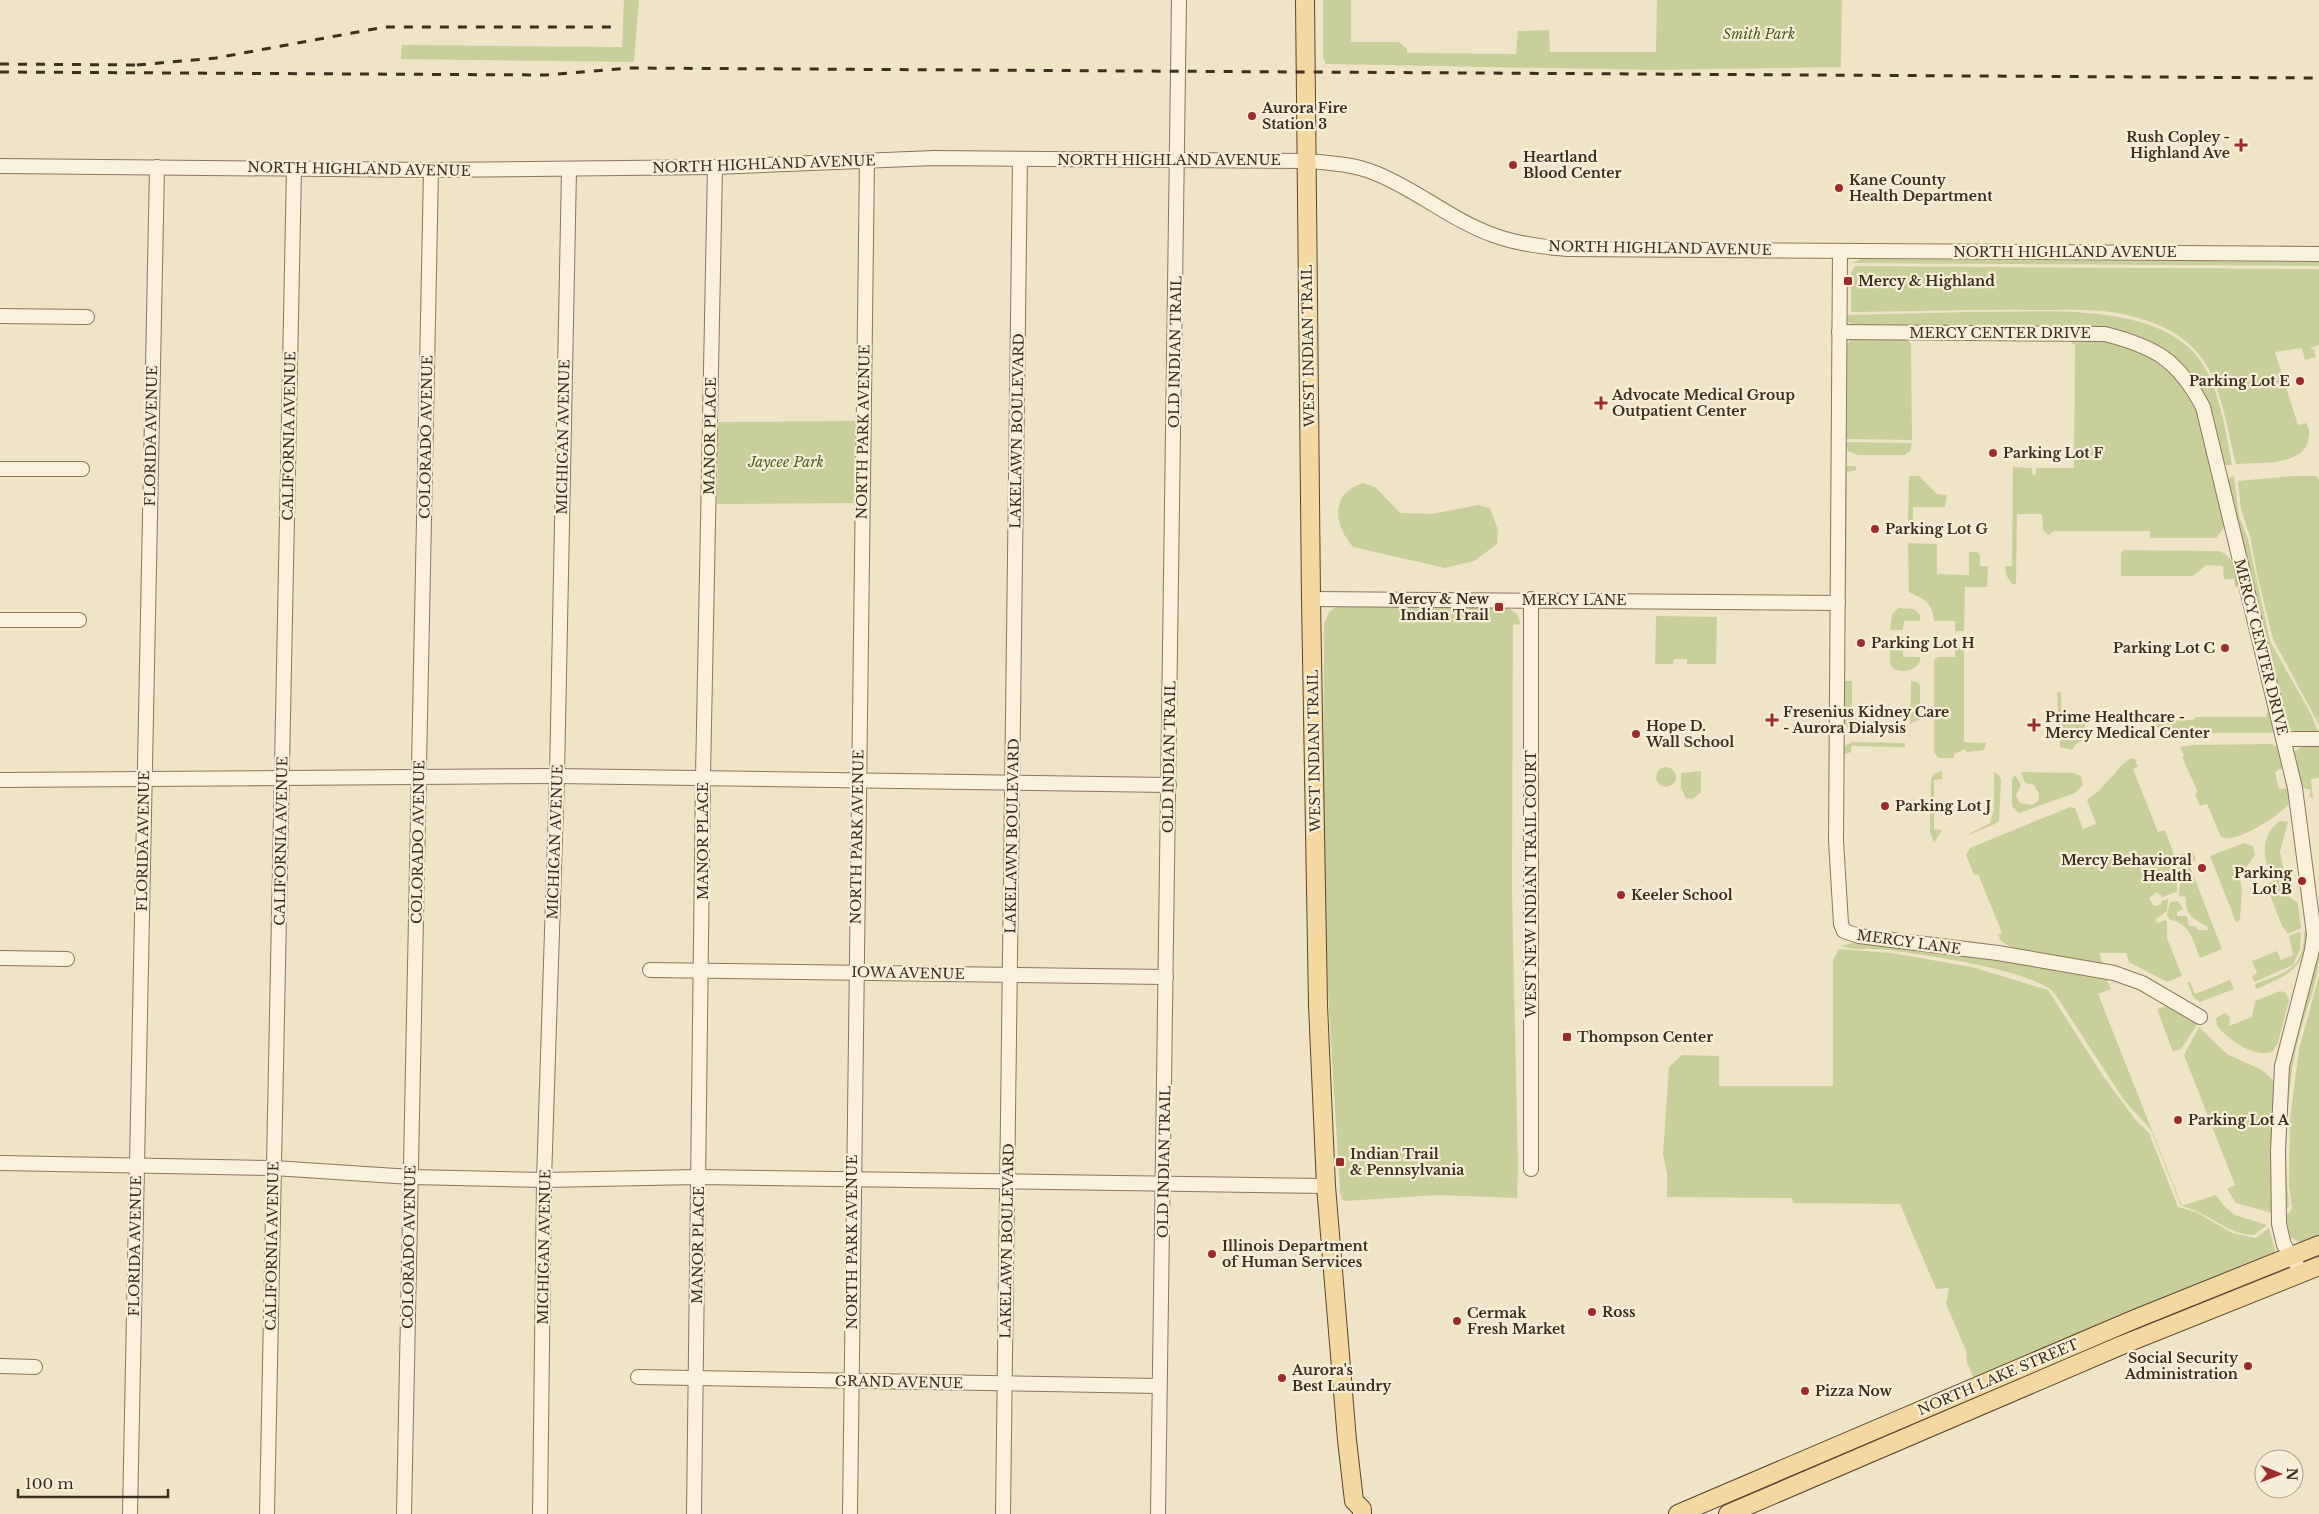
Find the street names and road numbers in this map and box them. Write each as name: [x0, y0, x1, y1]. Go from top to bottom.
street label: NORTH HIGHLAND AVENUE: [652, 151, 876, 177]
street label: NORTH HIGHLAND AVENUE: [1057, 151, 1281, 169]
street label: NORTH HIGHLAND AVENUE: [247, 158, 471, 180]
street label: NORTH HIGHLAND AVENUE: [1548, 237, 1772, 259]
street label: NORTH HIGHLAND AVENUE: [1953, 243, 2177, 261]
street label: WEST INDIAN TRAIL: [1298, 264, 1318, 429]
street label: OLD INDIAN TRAIL: [1165, 276, 1185, 428]
street label: MERCY CENTER DRIVE: [1909, 324, 2091, 342]
street label: LAKELAWN BOULEVARD: [1006, 333, 1028, 529]
street label: NORTH PARK AVENUE: [852, 344, 874, 520]
street label: CALIFORNIA AVENUE: [279, 351, 299, 521]
street label: COLORADO AVENUE: [416, 355, 436, 519]
street label: MICHIGAN AVENUE: [553, 359, 573, 515]
street label: FLORIDA AVENUE: [141, 365, 161, 507]
street label: MANOR PLACE: [700, 377, 720, 495]
street label: MERCY CENTER DRIVE: [2230, 557, 2292, 737]
street label: MERCY LANE: [1521, 591, 1627, 609]
street label: WEST INDIAN TRAIL: [1304, 669, 1324, 834]
street label: OLD INDIAN TRAIL: [1159, 681, 1179, 833]
street label: LAKELAWN BOULEVARD: [1001, 738, 1023, 934]
street label: NORTH PARK AVENUE: [846, 749, 868, 925]
street label: WEST NEW INDIAN TRAIL COURT: [1522, 750, 1540, 1019]
street label: CALIFORNIA AVENUE: [271, 756, 291, 926]
street label: COLORADO AVENUE: [408, 760, 428, 924]
street label: MICHIGAN AVENUE: [543, 764, 567, 920]
street label: FLORIDA AVENUE: [133, 770, 153, 912]
street label: MANOR PLACE: [694, 782, 712, 900]
street label: MERCY LANE: [1856, 926, 1962, 958]
street label: IOWA AVENUE: [851, 963, 965, 983]
street label: OLD INDIAN TRAIL: [1154, 1086, 1174, 1238]
street label: LAKELAWN BOULEVARD: [996, 1143, 1018, 1339]
street label: NORTH PARK AVENUE: [843, 1155, 861, 1329]
street label: CALIFORNIA AVENUE: [262, 1161, 282, 1331]
street label: COLORADO AVENUE: [399, 1165, 419, 1329]
street label: MICHIGAN AVENUE: [534, 1169, 554, 1325]
street label: FLORIDA AVENUE: [125, 1175, 145, 1317]
street label: MANOR PLACE: [688, 1186, 708, 1304]
street label: NORTH LAKE STREET: [1915, 1335, 2081, 1419]
street label: GRAND AVENUE: [835, 1372, 963, 1392]

